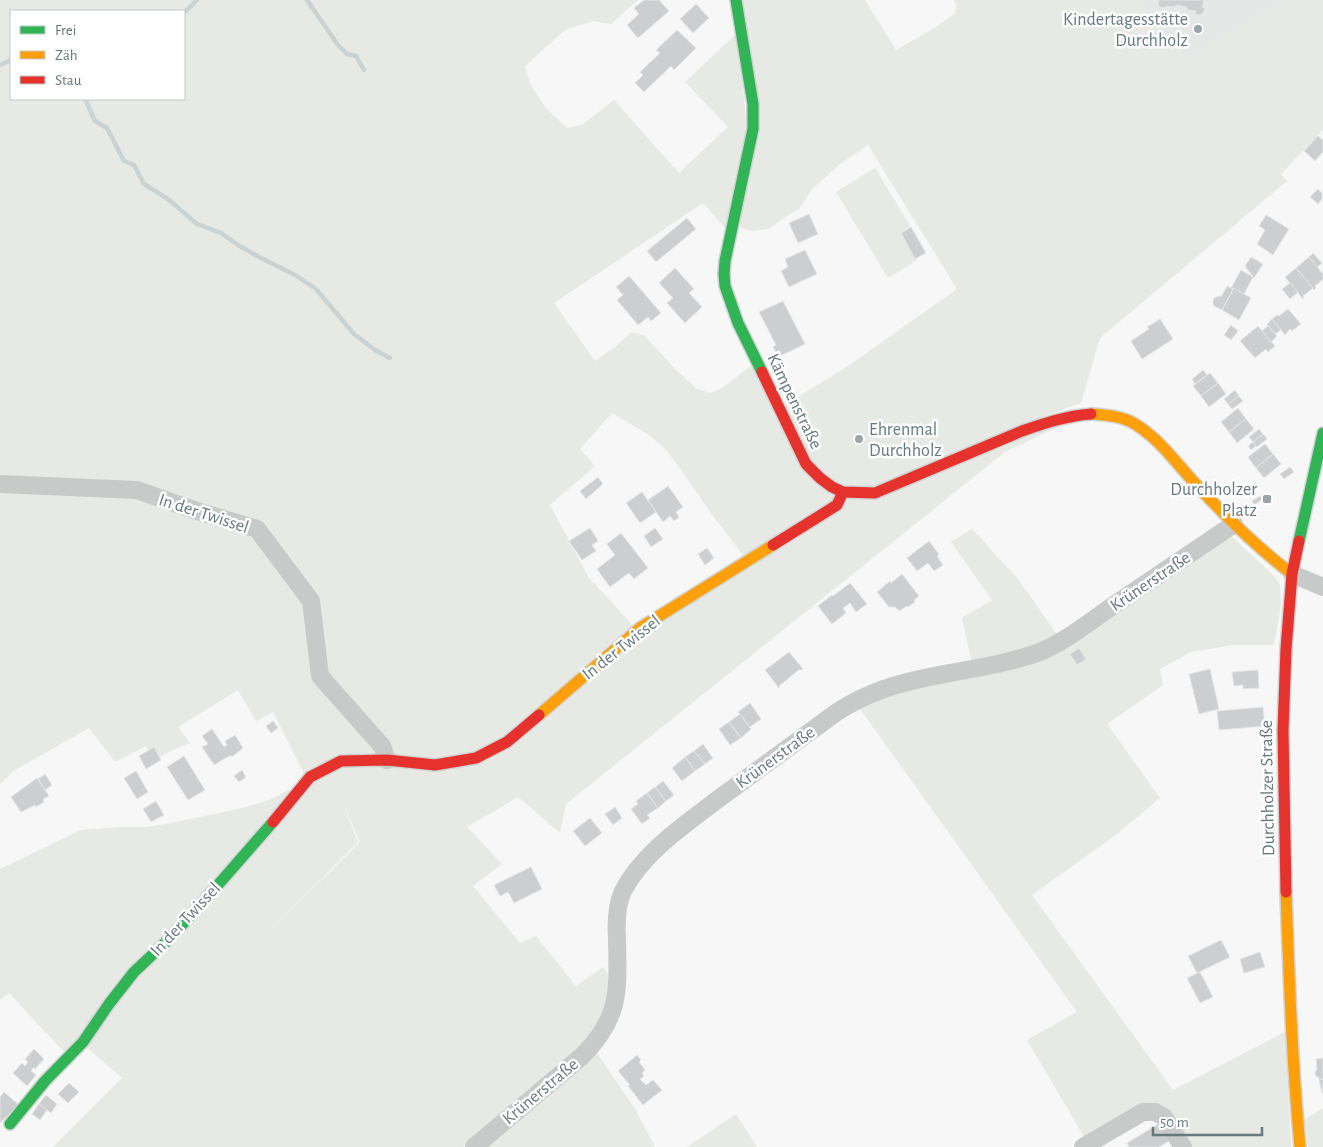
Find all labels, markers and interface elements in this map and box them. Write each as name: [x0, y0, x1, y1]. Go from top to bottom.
legend: [10, 10, 185, 100]
place label: Kindertagesstätte Durchholz: [1063, 11, 1188, 50]
text: Frei: [55, 23, 76, 38]
marker: Kindertagesstätte Durchholz: [1192, 23, 1204, 35]
text: Zäh: [55, 48, 78, 63]
text: Stau: [55, 73, 82, 88]
street label: Kämpenstraße: [763, 351, 825, 452]
place label: Ehrenmal Durchholz: [869, 421, 942, 460]
marker: Ehrenmal Durchholz: [853, 433, 865, 445]
place label: Durchholzer Platz: [1170, 481, 1257, 520]
street label: In der Twissel: [156, 491, 251, 537]
marker: Durchholzer Platz: [1261, 493, 1273, 505]
street label: Krünerstraße: [1107, 549, 1194, 615]
street label: In der Twissel: [579, 612, 664, 684]
street label: Durchholzer Straße: [1258, 720, 1278, 856]
street label: Krünerstraße: [733, 723, 818, 792]
street label: In der Twissel: [147, 879, 224, 960]
street label: Krünerstraße: [499, 1055, 582, 1128]
scale bar: [1153, 1104, 1262, 1136]
text: 50 m: [1160, 1115, 1189, 1130]

